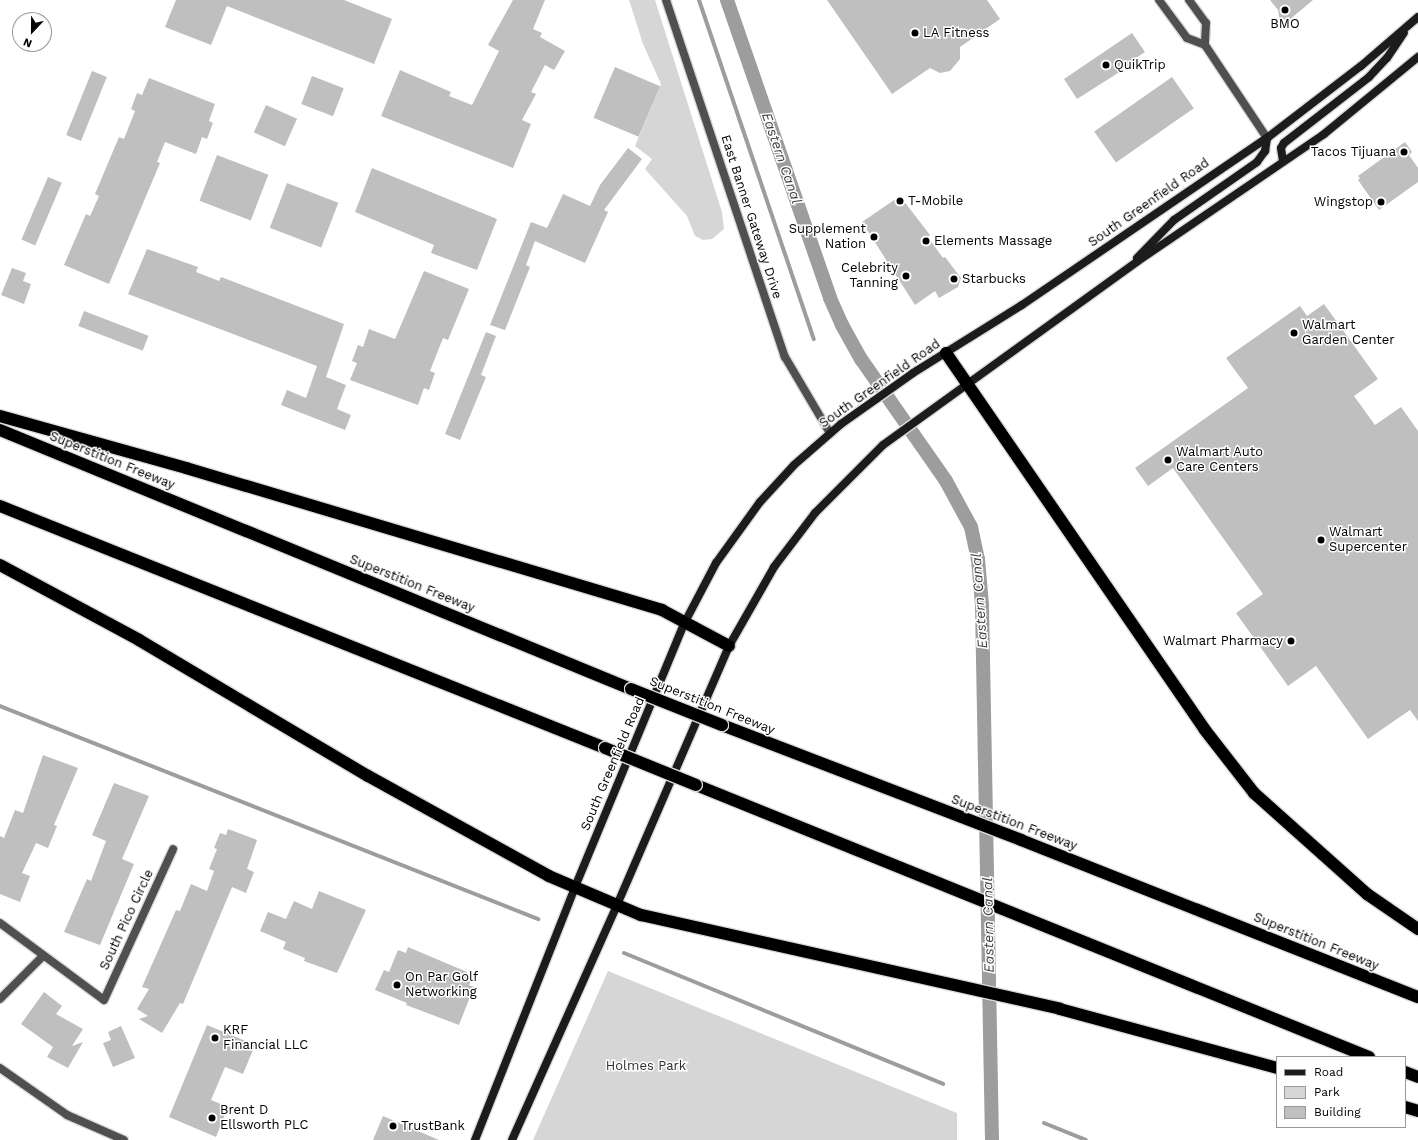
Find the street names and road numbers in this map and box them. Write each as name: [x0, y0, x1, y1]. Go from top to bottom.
street label: East Banner Gateway Drive: [717, 133, 785, 301]
street label: South Greenfield Road: [1086, 155, 1212, 251]
street label: South Greenfield Road: [817, 336, 943, 432]
street label: Superstition Freeway: [47, 429, 177, 493]
street label: Superstition Freeway: [347, 552, 477, 616]
street label: Superstition Freeway: [647, 674, 777, 738]
street label: South Greenfield Road: [578, 695, 648, 833]
street label: Superstition Freeway: [949, 792, 1079, 854]
street label: South Pico Circle: [97, 867, 157, 973]
street label: Superstition Freeway: [1251, 910, 1381, 974]

